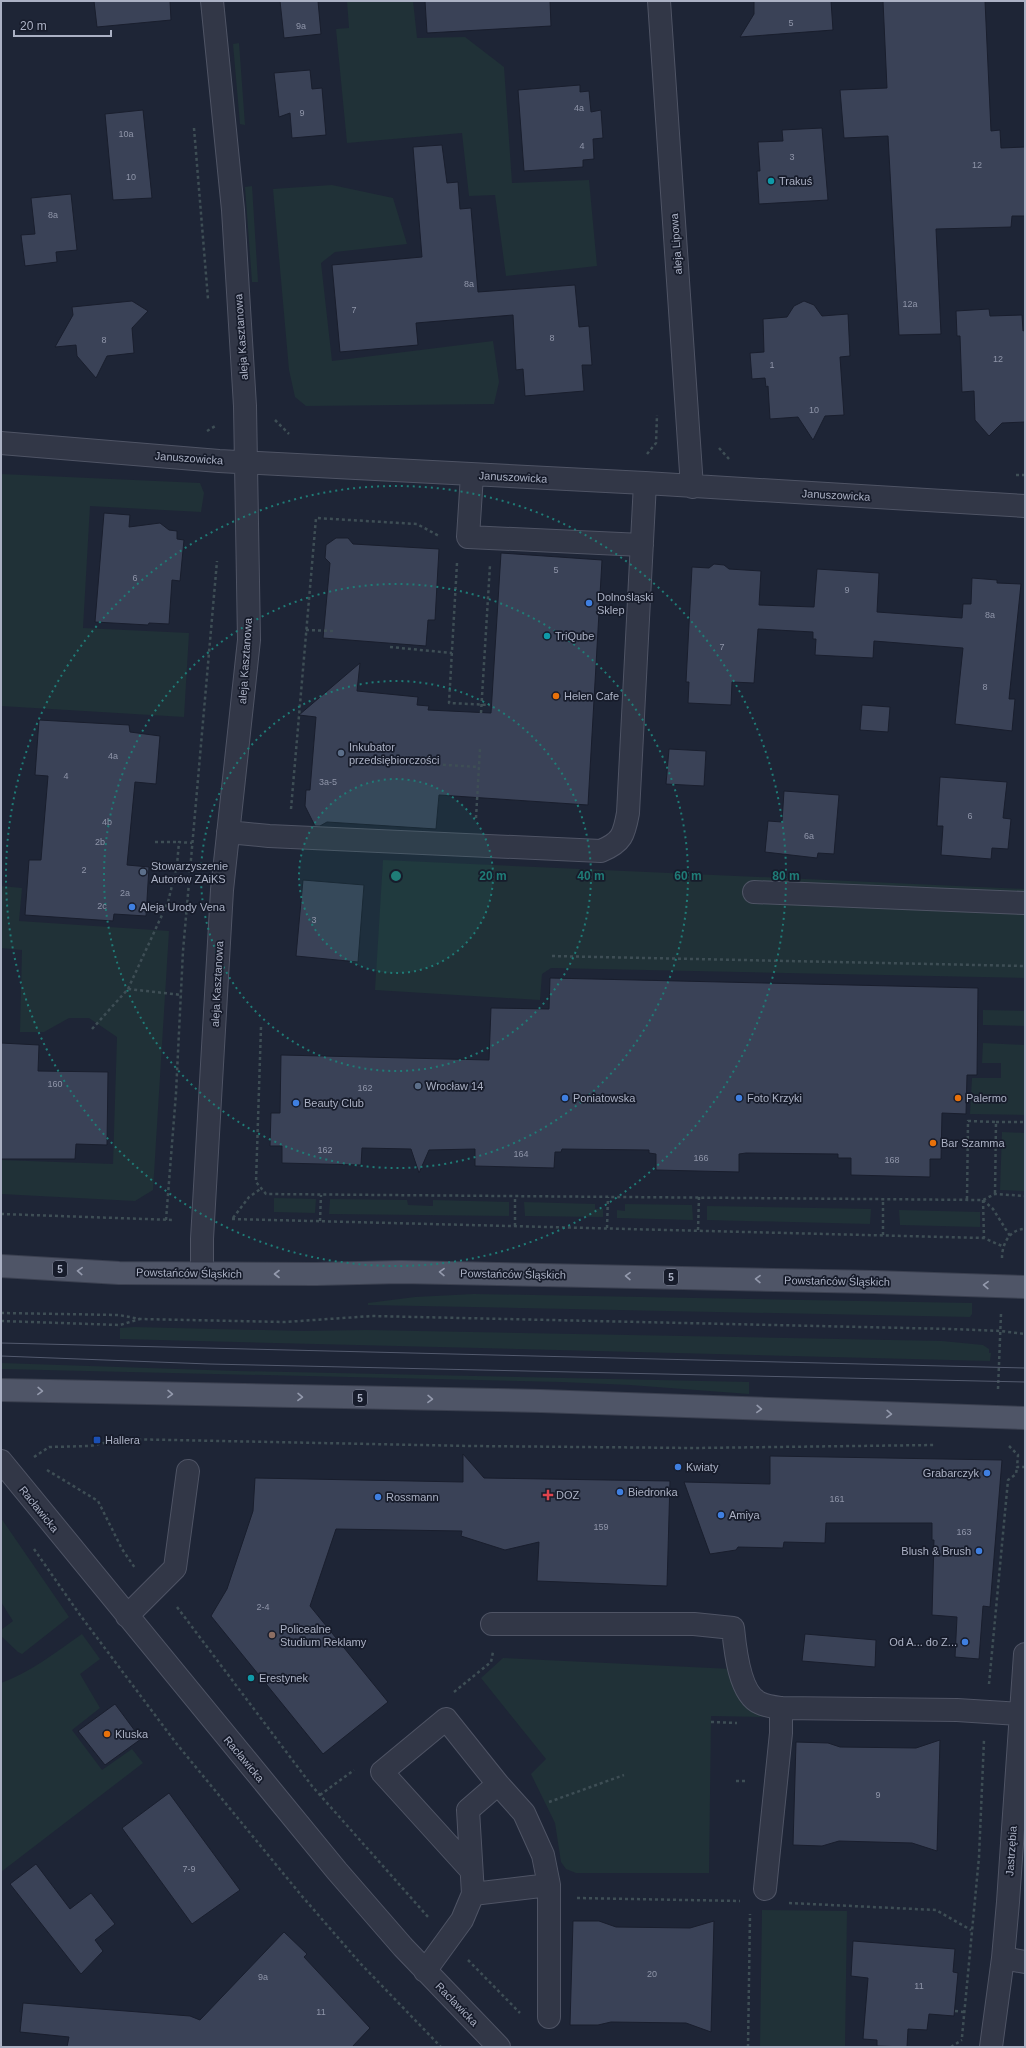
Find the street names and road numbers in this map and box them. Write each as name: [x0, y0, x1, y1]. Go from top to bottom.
street label: aleja Lipowa: [668, 212, 684, 275]
street label: aleja Kasztanowa: [232, 293, 250, 380]
street label: Januszowicka: [154, 450, 224, 466]
street label: Januszowicka: [478, 469, 548, 485]
street label: Januszowicka: [801, 487, 871, 503]
street label: aleja Kasztanowa: [236, 617, 254, 704]
street label: aleja Kasztanowa: [209, 940, 225, 1027]
road number: 5: [53, 1261, 67, 1277]
street label: Powstańców Śląskich: [136, 1266, 242, 1280]
street label: Powstańców Śląskich: [460, 1267, 566, 1281]
road number: 5: [664, 1269, 678, 1285]
street label: Powstańców Śląskich: [784, 1274, 890, 1288]
road number: 5: [353, 1390, 367, 1406]
street label: Racławicka: [17, 1484, 62, 1535]
street label: Racławicka: [222, 1734, 267, 1785]
street label: Jastrzębia: [1003, 1825, 1019, 1876]
street label: Racławicka: [433, 1980, 481, 2029]

